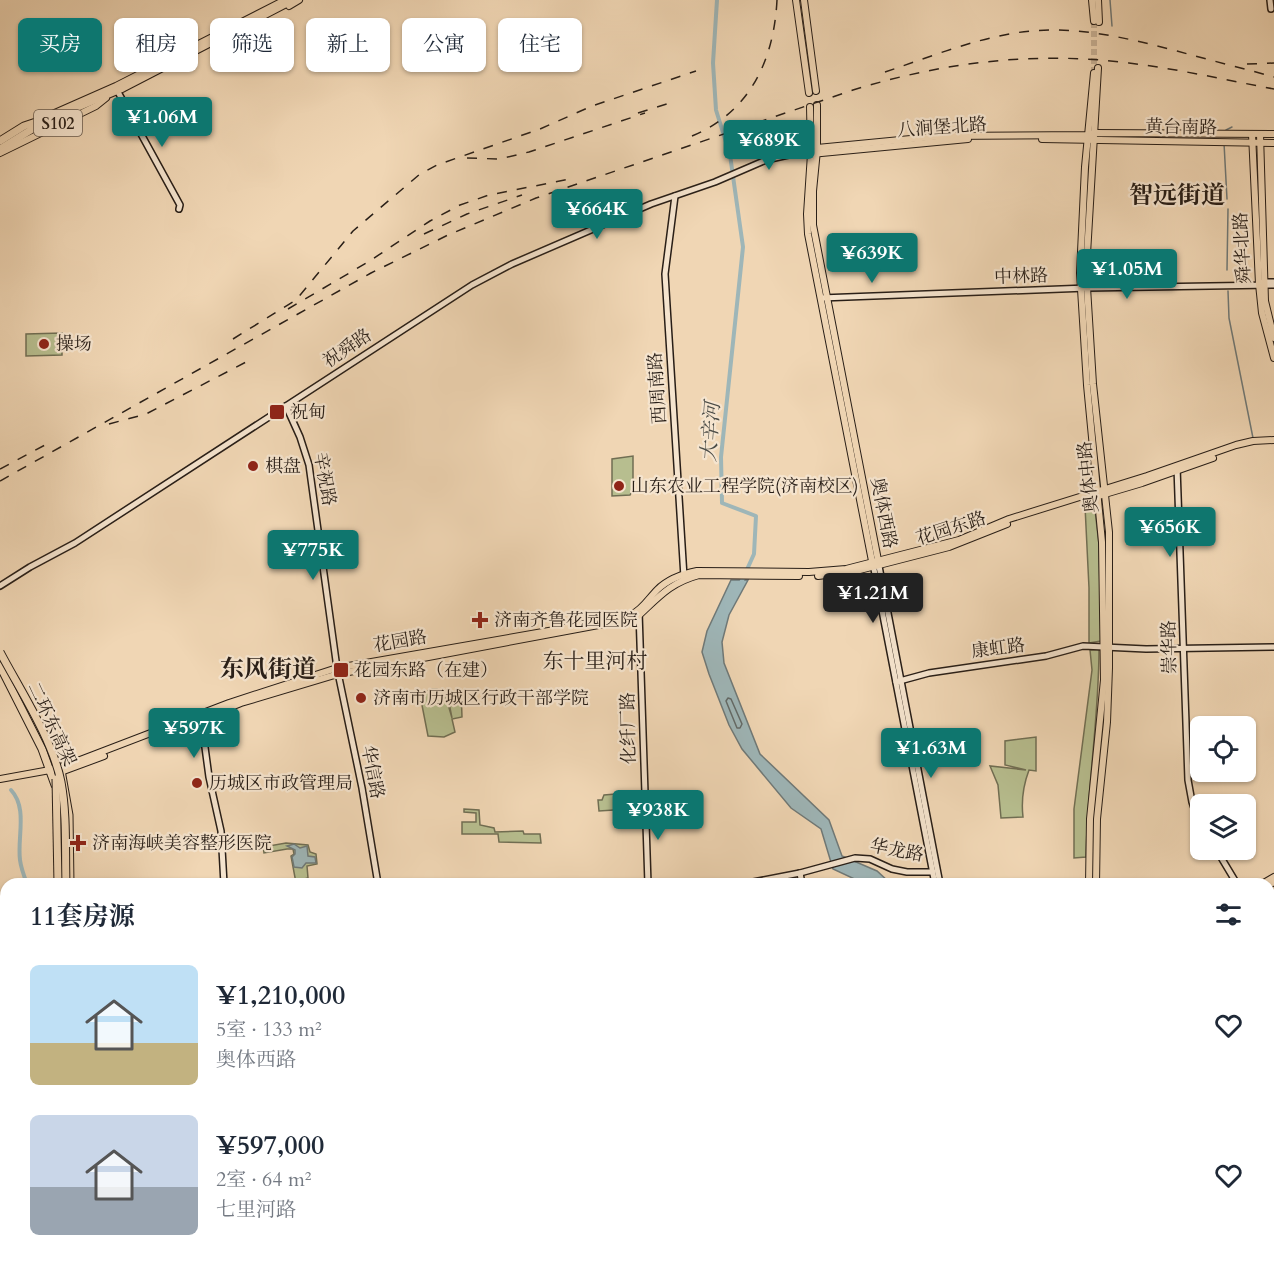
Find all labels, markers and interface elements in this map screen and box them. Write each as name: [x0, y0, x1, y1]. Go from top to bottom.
chip: 买房: [18, 18, 102, 72]
chip: 租房: [114, 18, 198, 72]
chip: 筛选: [210, 18, 294, 72]
chip: 新上: [306, 18, 390, 72]
chip: 公寓: [402, 18, 486, 72]
chip: 住宅: [498, 18, 582, 72]
pin: ¥1.06M: [113, 97, 211, 148]
text: ¥1.06M: [126, 103, 198, 130]
road number: S102: [34, 110, 82, 136]
street label: 八涧堡北路: [896, 112, 988, 143]
street label: 黄台南路: [1145, 114, 1217, 141]
pin: ¥689K: [727, 120, 811, 171]
text: ¥689K: [738, 126, 800, 153]
district label: 智远街道: [1129, 179, 1225, 212]
pin: ¥664K: [555, 189, 639, 240]
text: ¥664K: [566, 195, 628, 222]
street label: 舜华北路: [1228, 211, 1257, 285]
pin: ¥639K: [830, 233, 914, 284]
text: ¥639K: [841, 239, 903, 266]
pin: ¥1.05M: [1078, 249, 1176, 300]
text: ¥1.05M: [1091, 255, 1163, 282]
street label: 中林路: [994, 263, 1048, 290]
street label: 祝舜路: [318, 323, 377, 374]
place label: 操场: [56, 332, 92, 357]
marker: 操场: [37, 337, 51, 351]
street label: 西周南路: [643, 351, 672, 425]
water label: 大辛河: [695, 398, 726, 463]
place label: 祝甸: [290, 400, 326, 425]
marker: 祝甸: [268, 403, 286, 421]
street label: 奥体中路: [1072, 440, 1105, 514]
street label: 辛祝路: [308, 450, 342, 508]
place label: 棋盘: [265, 454, 301, 479]
marker: 棋盘: [246, 459, 260, 473]
place label: 山东农业工程学院(济南校区): [631, 474, 858, 499]
street label: 奥体西路: [864, 475, 903, 551]
marker: 山东农业工程学院(济南校区): [612, 479, 626, 493]
street label: 花园东路: [913, 505, 989, 551]
pin: ¥656K: [1128, 507, 1212, 558]
text: ¥656K: [1139, 513, 1201, 540]
pin: ¥775K: [271, 530, 355, 581]
text: ¥775K: [282, 536, 344, 563]
pin: ¥1.21M: [824, 573, 922, 624]
text: ¥1.21M: [837, 579, 909, 606]
place label: 济南齐鲁花园医院: [494, 608, 638, 633]
marker: 济南齐鲁花园医院: [471, 611, 489, 629]
street label: 崇华路: [1157, 620, 1182, 674]
street label: 花园路: [371, 624, 429, 658]
street label: 康虹路: [970, 633, 1026, 664]
district label: 东十里河村: [543, 647, 648, 676]
district label: 东风街道: [220, 653, 316, 686]
place label: 花园东路（在建）: [354, 658, 498, 683]
marker: 花园东路（在建）: [332, 661, 350, 679]
street label: 二环东高架: [21, 678, 82, 770]
place label: 济南市历城区行政干部学院: [373, 686, 589, 711]
marker: 济南市历城区行政干部学院: [354, 691, 368, 705]
street label: 化纤厂路: [615, 692, 642, 764]
pin: ¥597K: [152, 708, 236, 759]
text: ¥597K: [163, 714, 225, 741]
map controls: [1190, 716, 1256, 860]
button: locate: [1190, 716, 1256, 782]
pin: ¥1.63M: [882, 728, 980, 779]
text: ¥1.63M: [895, 734, 967, 761]
street label: 华信路: [355, 743, 390, 801]
place label: 历城区市政管理局: [209, 771, 353, 796]
marker: 历城区市政管理局: [190, 776, 204, 790]
pin: ¥938K: [616, 790, 700, 841]
button: layers: [1190, 794, 1256, 860]
text: ¥938K: [627, 796, 689, 823]
place label: 济南海峡美容整形医院: [92, 831, 272, 856]
street label: 华龙路: [868, 833, 926, 868]
marker: 济南海峡美容整形医院: [69, 834, 87, 852]
icon: filters: [1212, 898, 1245, 931]
text: 11套房源: [30, 899, 135, 934]
text: ¥1,210,000: [216, 978, 345, 1013]
icon: home: [78, 989, 150, 1061]
icon: heart: [1212, 1009, 1245, 1042]
text: 5室 · 133 m²: [216, 1016, 322, 1043]
text: 奥体西路: [216, 1046, 296, 1073]
text: ¥597,000: [216, 1128, 324, 1163]
icon: home: [78, 1139, 150, 1211]
icon: heart: [1212, 1159, 1245, 1192]
text: 2室 · 64 m²: [216, 1166, 312, 1193]
text: 七里河路: [216, 1196, 296, 1223]

